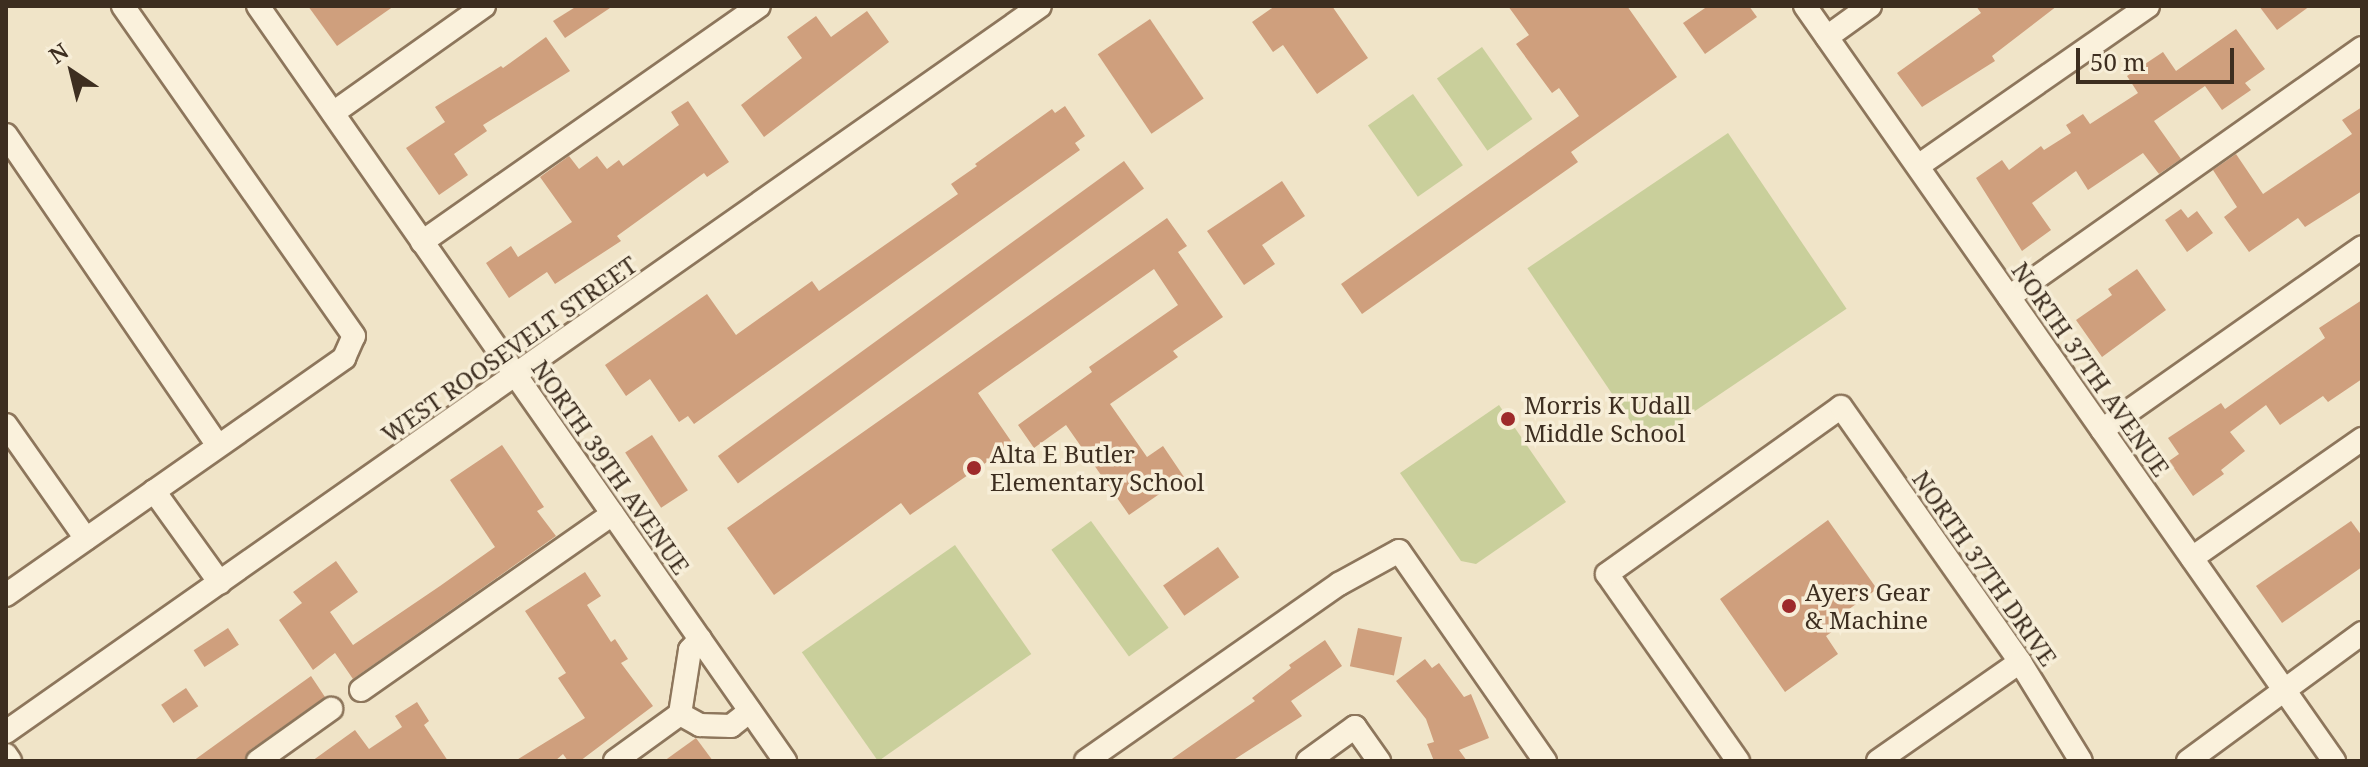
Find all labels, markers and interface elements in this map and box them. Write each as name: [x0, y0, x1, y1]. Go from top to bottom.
north arrow: [32, 32, 112, 112]
scale bar: [2080, 32, 2238, 82]
text: N: [43, 35, 74, 70]
text: 50 m: [2090, 45, 2146, 78]
street label: WEST ROOSEVELT STREET: [376, 250, 642, 448]
street label: NORTH 37TH AVENUE: [2006, 256, 2176, 482]
street label: NORTH 39TH AVENUE: [526, 354, 696, 580]
place label: Morris K Udall Middle School: [1524, 391, 1691, 447]
marker: Morris K Udall Middle School: [1499, 410, 1517, 428]
place label: Alta E Butler Elementary School: [990, 440, 1205, 496]
marker: Alta E Butler Elementary School: [965, 459, 983, 477]
street label: NORTH 37TH DRIVE: [1907, 465, 2063, 671]
place label: Ayers Gear & Machine: [1805, 578, 1930, 634]
marker: Ayers Gear & Machine: [1780, 597, 1798, 615]

